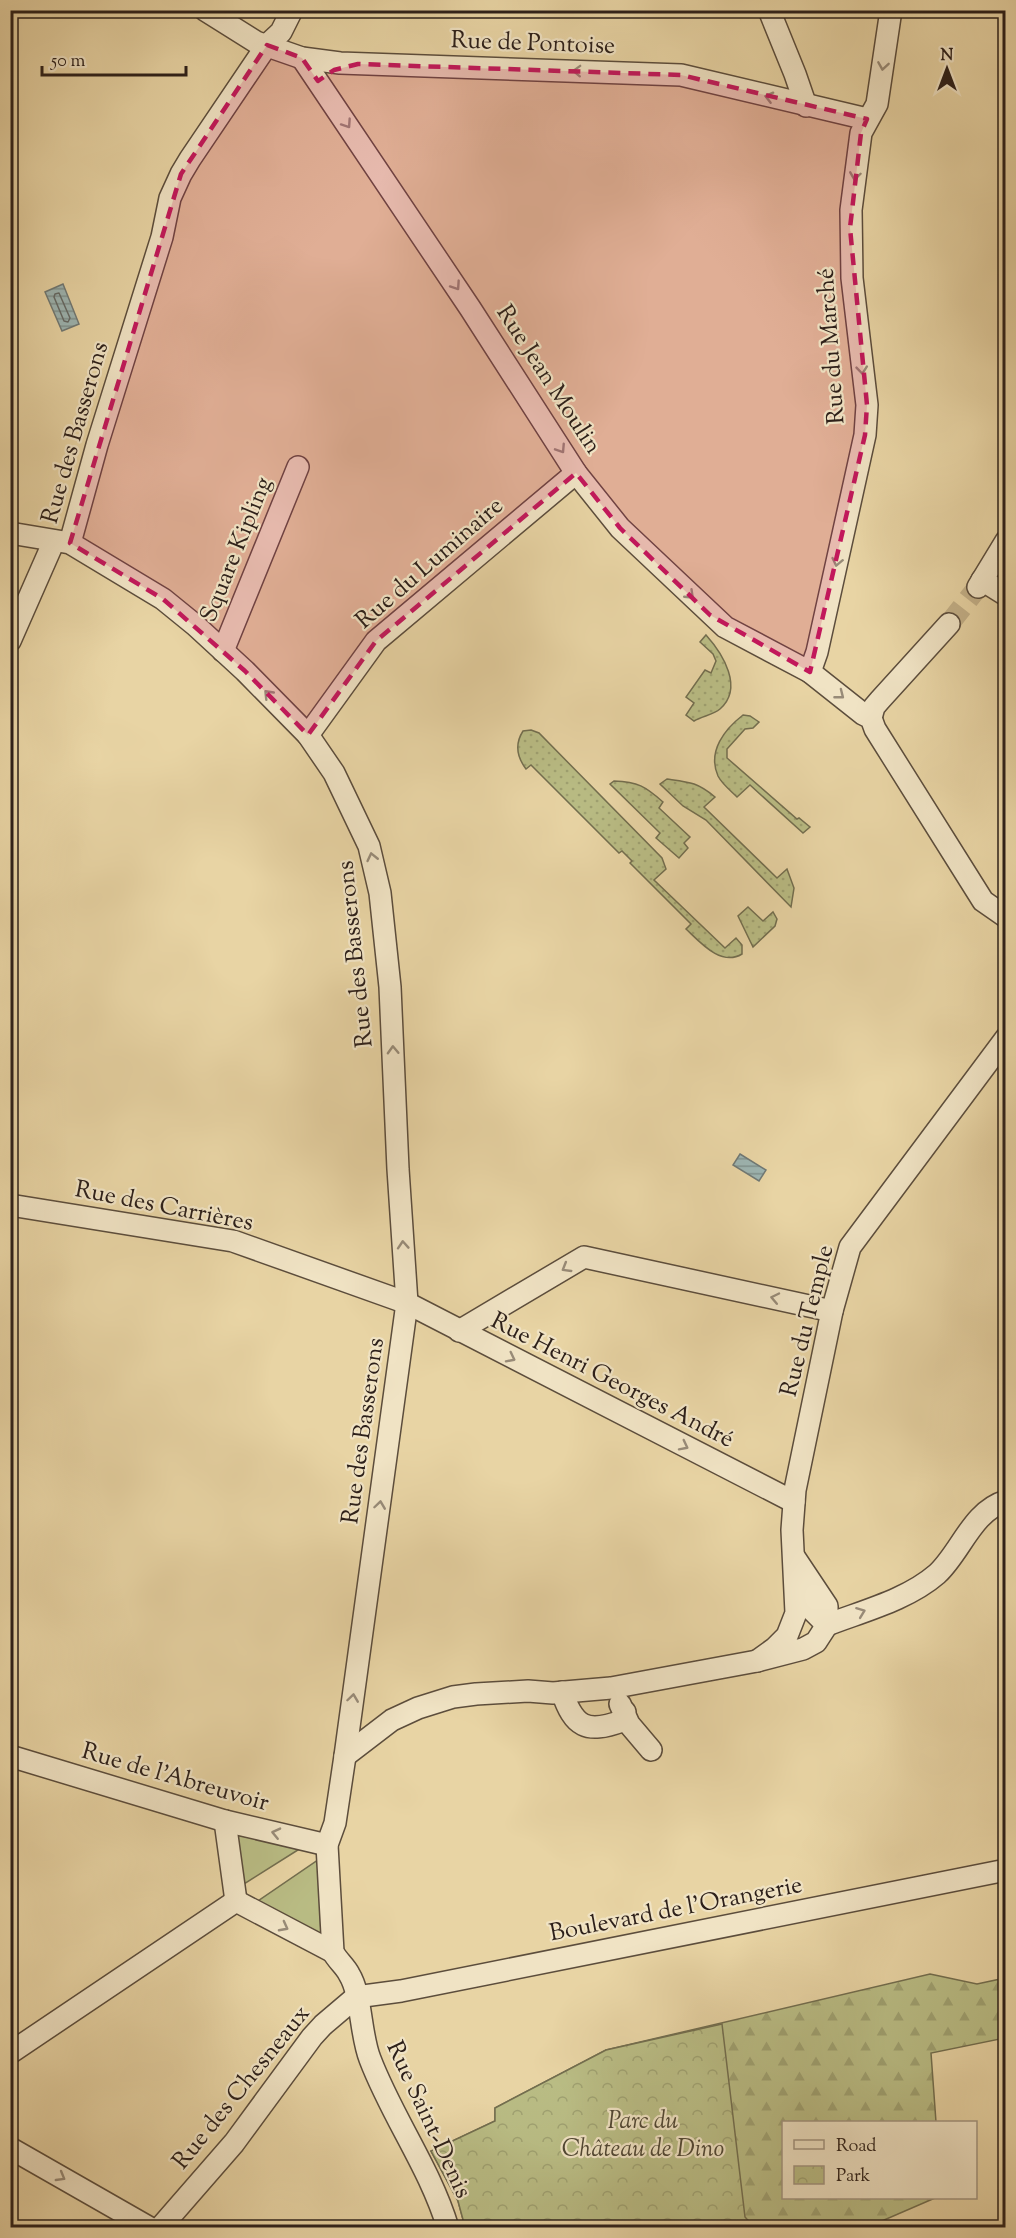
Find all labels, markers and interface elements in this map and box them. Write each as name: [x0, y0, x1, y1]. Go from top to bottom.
street label: Rue de Pontoise: [450, 24, 616, 64]
scale bar: [42, 39, 186, 77]
north arrow: [917, 39, 977, 99]
text: N: [941, 45, 954, 68]
text: 50 m: [50, 49, 86, 75]
one-way arrow: [877, 62, 889, 71]
one-way arrow: [572, 65, 581, 77]
one-way arrow: [764, 92, 774, 105]
one-way arrow: [340, 117, 351, 128]
one-way arrow: [850, 172, 862, 181]
street label: Rue du Marché: [810, 267, 854, 425]
one-way arrow: [448, 279, 459, 290]
street label: Rue Jean Moulin: [487, 299, 609, 461]
street label: Rue des Basserons: [34, 338, 118, 528]
one-way arrow: [856, 366, 868, 375]
one-way arrow: [554, 443, 565, 454]
street label: Square Kipling: [192, 472, 282, 628]
street label: Rue du Luminaire: [349, 490, 511, 638]
one-way arrow: [831, 556, 844, 566]
one-way arrow: [683, 588, 693, 599]
one-way arrow: [834, 688, 845, 699]
one-way arrow: [265, 691, 276, 702]
one-way arrow: [366, 852, 379, 862]
street label: Rue des Basserons: [329, 859, 383, 1049]
one-way arrow: [386, 1046, 399, 1055]
street label: Rue des Carrières: [72, 1173, 256, 1241]
one-way arrow: [397, 1240, 410, 1249]
street label: Rue du Temple: [773, 1242, 843, 1400]
one-way arrow: [562, 1260, 572, 1272]
one-way arrow: [770, 1293, 780, 1306]
street label: Rue Henri Georges André: [484, 1305, 740, 1457]
street label: Rue des Basserons: [334, 1336, 394, 1526]
one-way arrow: [504, 1350, 515, 1362]
one-way arrow: [678, 1439, 689, 1451]
one-way arrow: [373, 1500, 385, 1509]
one-way arrow: [855, 1606, 866, 1619]
one-way arrow: [347, 1693, 359, 1703]
street label: Rue de l'Abreuvoir: [77, 1735, 273, 1821]
one-way arrow: [271, 1827, 281, 1840]
street label: Boulevard de l'Orangerie: [547, 1869, 805, 1951]
one-way arrow: [278, 1920, 289, 1931]
street label: Rue des Chesneaux: [165, 1999, 319, 2177]
street label: Rue Saint-Denis: [377, 2036, 479, 2204]
park label: Parc du Château de Dino: [562, 2105, 724, 2167]
legend: [782, 2121, 977, 2199]
text: Road: [836, 2134, 876, 2160]
text: Park: [836, 2164, 871, 2190]
one-way arrow: [55, 2170, 65, 2181]

